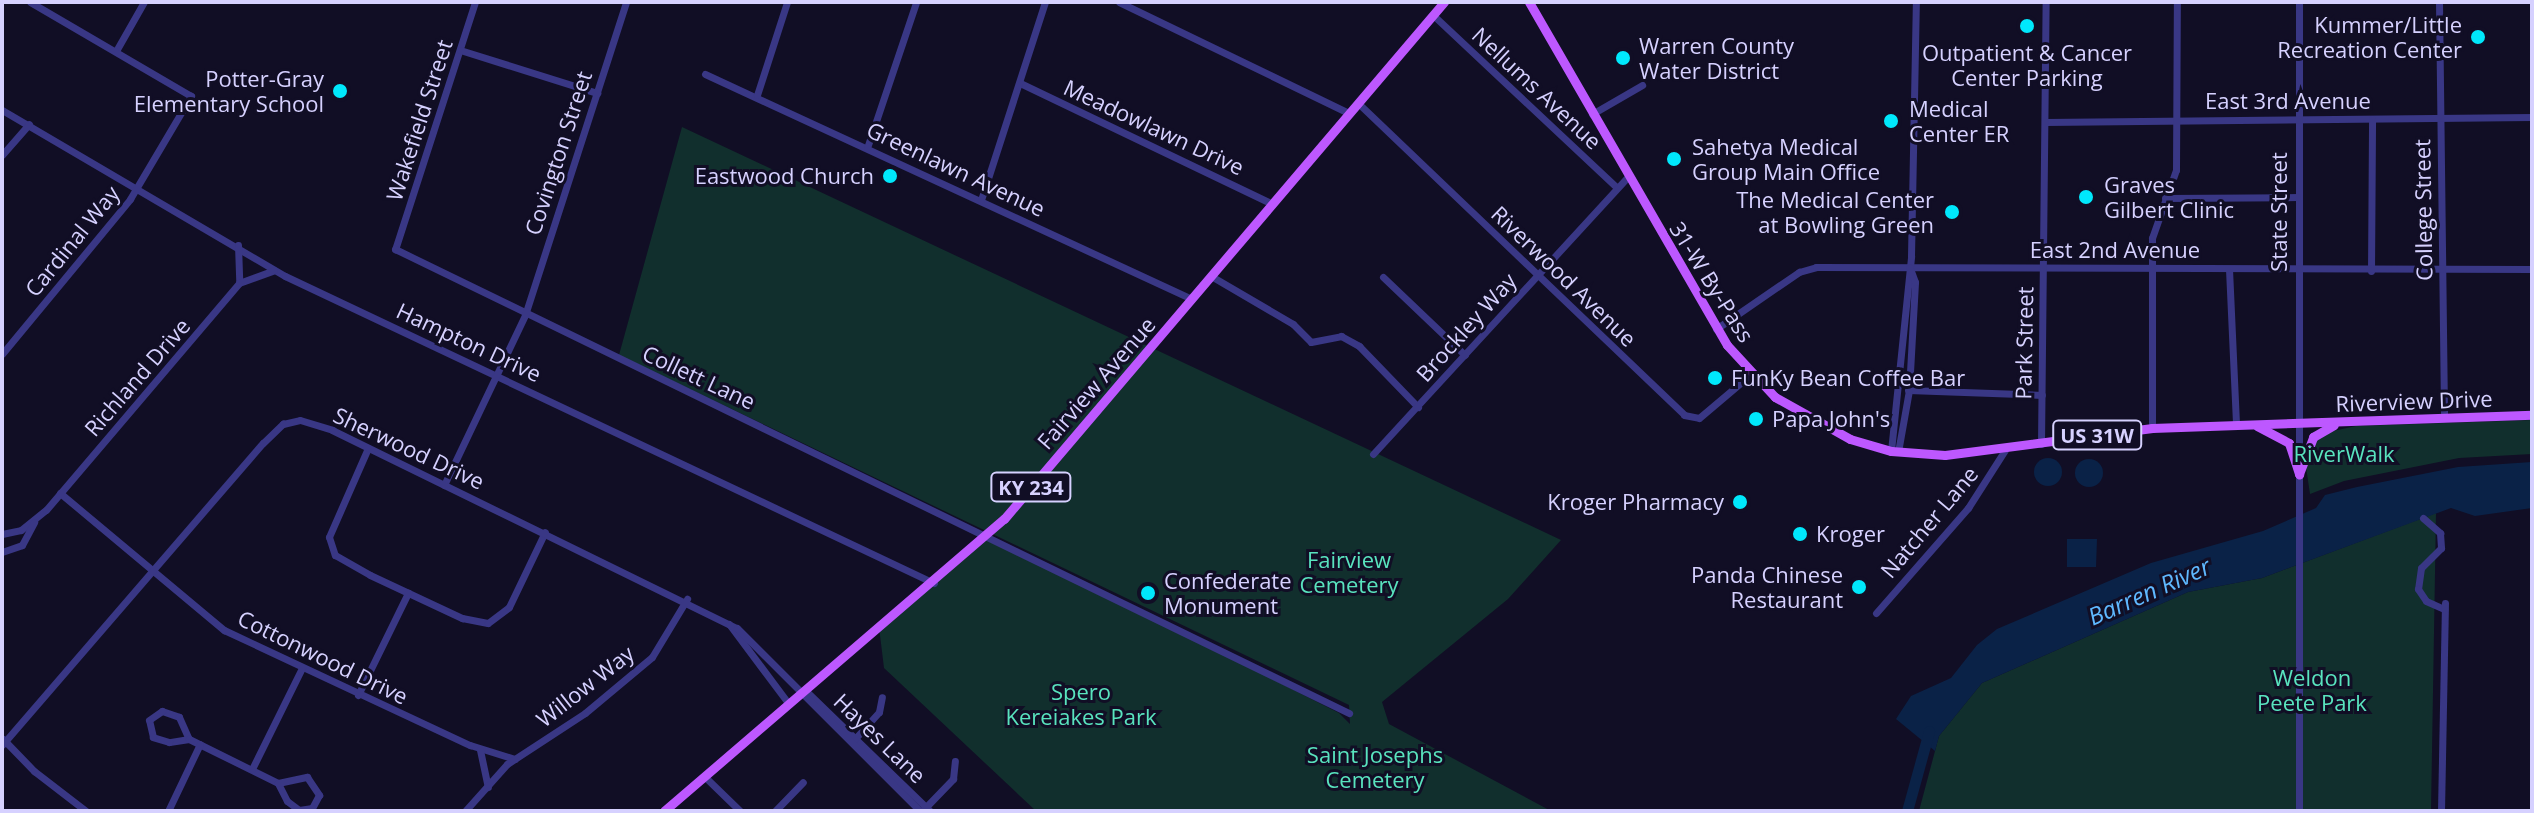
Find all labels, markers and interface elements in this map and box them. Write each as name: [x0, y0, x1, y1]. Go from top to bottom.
place label: Kummer/Little Recreation Center: [2277, 11, 2462, 62]
marker: Outpatient & Cancer Center Parking: [2018, 17, 2036, 35]
street label: Nellums Avenue: [1467, 22, 1607, 154]
marker: Kummer/Little Recreation Center: [2469, 28, 2487, 46]
place label: Warren County Water District: [1639, 32, 1794, 84]
street label: Wakefield Street: [380, 36, 458, 204]
place label: Outpatient & Cancer Center Parking: [1922, 39, 2132, 90]
marker: Warren County Water District: [1614, 49, 1632, 67]
place label: Potter-Gray Elementary School: [134, 65, 324, 116]
street label: Covington Street: [519, 68, 597, 238]
street label: Meadowlawn Drive: [1060, 74, 1248, 180]
marker: Potter-Gray Elementary School: [331, 82, 349, 100]
street label: East 3rd Avenue: [2205, 88, 2371, 114]
place label: Medical Center ER: [1909, 95, 2009, 146]
marker: Medical Center ER: [1880, 110, 1902, 132]
street label: Greenlawn Avenue: [863, 116, 1049, 222]
place label: Sahetya Medical Group Main Office: [1692, 133, 1880, 184]
street label: College Street: [2409, 139, 2437, 281]
marker: Sahetya Medical Group Main Office: [1663, 148, 1685, 170]
street label: State Street: [2266, 152, 2292, 272]
place label: Eastwood Church: [695, 163, 874, 189]
marker: Eastwood Church: [881, 167, 899, 185]
place label: Graves Gilbert Clinic: [2104, 171, 2234, 222]
street label: Cardinal Way: [19, 180, 125, 302]
place label: The Medical Center at Bowling Green: [1736, 186, 1934, 238]
marker: Graves Gilbert Clinic: [2075, 186, 2097, 208]
street label: Riverwood Avenue: [1486, 200, 1642, 352]
marker: The Medical Center at Bowling Green: [1941, 201, 1963, 223]
street label: 31-W By-Pass: [1665, 217, 1759, 347]
street label: East 2nd Avenue: [2030, 237, 2200, 263]
street label: Brockley Way: [1410, 267, 1522, 387]
street label: Park Street: [2010, 286, 2038, 400]
street label: Hampton Drive: [393, 297, 545, 387]
street label: Fairview Avenue: [1031, 312, 1161, 454]
street label: Richland Drive: [79, 313, 195, 441]
street label: Collett Lane: [638, 339, 760, 415]
place label: FunKy Bean Coffee Bar: [1731, 365, 1965, 391]
marker: FunKy Bean Coffee Bar: [1706, 369, 1724, 387]
street label: Riverview Drive: [2335, 385, 2493, 417]
street label: Sherwood Drive: [329, 401, 489, 495]
place label: Papa John's: [1772, 406, 1890, 432]
marker: Papa John's: [1747, 410, 1765, 428]
road number: US 31W: [2051, 419, 2143, 451]
park label: RiverWalk: [2293, 441, 2395, 467]
street label: Natcher Lane: [1875, 461, 1983, 583]
road number: KY 234: [989, 471, 1073, 503]
place label: Kroger Pharmacy: [1547, 489, 1724, 515]
marker: Kroger Pharmacy: [1731, 493, 1749, 511]
place label: Kroger: [1816, 521, 1885, 547]
marker: Kroger: [1791, 525, 1809, 543]
park label: Fairview Cemetery: [1299, 546, 1399, 598]
water label: Barren River: [2083, 551, 2215, 631]
place label: Panda Chinese Restaurant: [1691, 561, 1843, 612]
place label: Confederate Monument: [1164, 567, 1292, 618]
marker: Panda Chinese Restaurant: [1850, 578, 1868, 596]
marker: Confederate Monument: [1139, 584, 1157, 602]
street label: Cottonwood Drive: [234, 604, 412, 710]
street label: Willow Way: [531, 640, 639, 732]
park label: Weldon Peete Park: [2257, 664, 2367, 716]
park label: Spero Kereiakes Park: [1005, 678, 1157, 730]
street label: Hayes Lane: [829, 688, 931, 788]
park label: Saint Josephs Cemetery: [1307, 741, 1443, 792]

